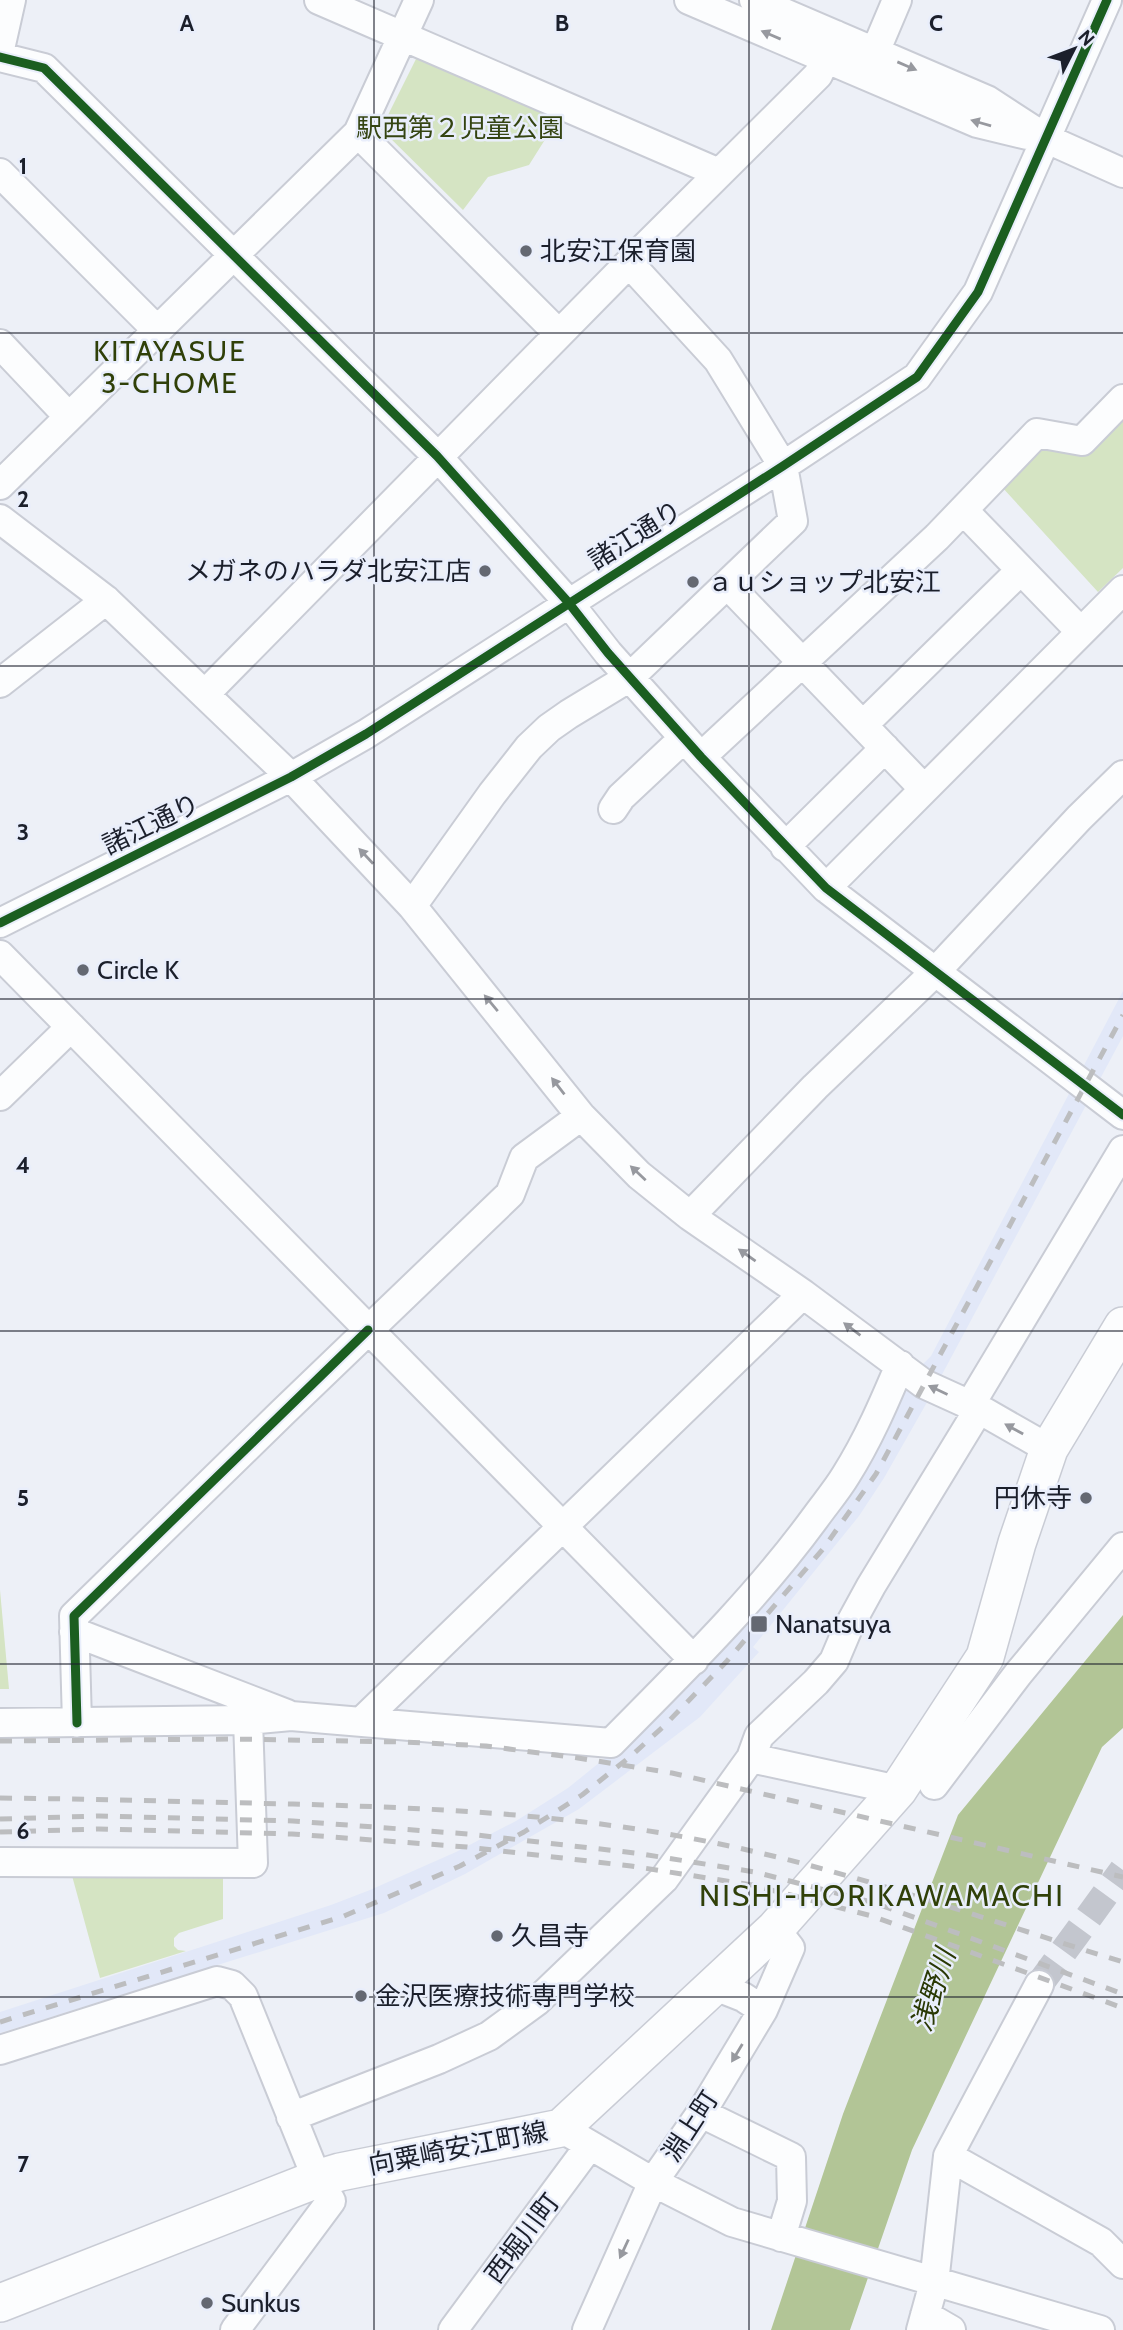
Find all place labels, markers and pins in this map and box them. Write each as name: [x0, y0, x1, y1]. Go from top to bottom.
place label: 北安江保育園: [540, 235, 696, 267]
marker: 北安江保育園: [518, 243, 534, 259]
place label: メガネのハラダ北安江店: [185, 555, 471, 587]
marker: メガネのハラダ北安江店: [477, 563, 493, 579]
place label: ａｕショップ北安江: [707, 566, 941, 598]
marker: ａｕショップ北安江: [685, 574, 701, 590]
place label: Circle K: [97, 954, 179, 986]
marker: Circle K: [75, 962, 91, 978]
place label: 円休寺: [994, 1482, 1072, 1514]
marker: 円休寺: [1078, 1490, 1094, 1506]
place label: Nanatsuya: [775, 1608, 891, 1640]
marker: Nanatsuya: [749, 1614, 769, 1634]
place label: 久昌寺: [511, 1920, 589, 1952]
marker: 久昌寺: [489, 1928, 505, 1944]
place label: 金沢医療技術専門学校: [375, 1980, 635, 2012]
marker: 金沢医療技術専門学校: [353, 1988, 369, 2004]
place label: Sunkus: [221, 2287, 300, 2319]
marker: Sunkus: [199, 2295, 215, 2311]

